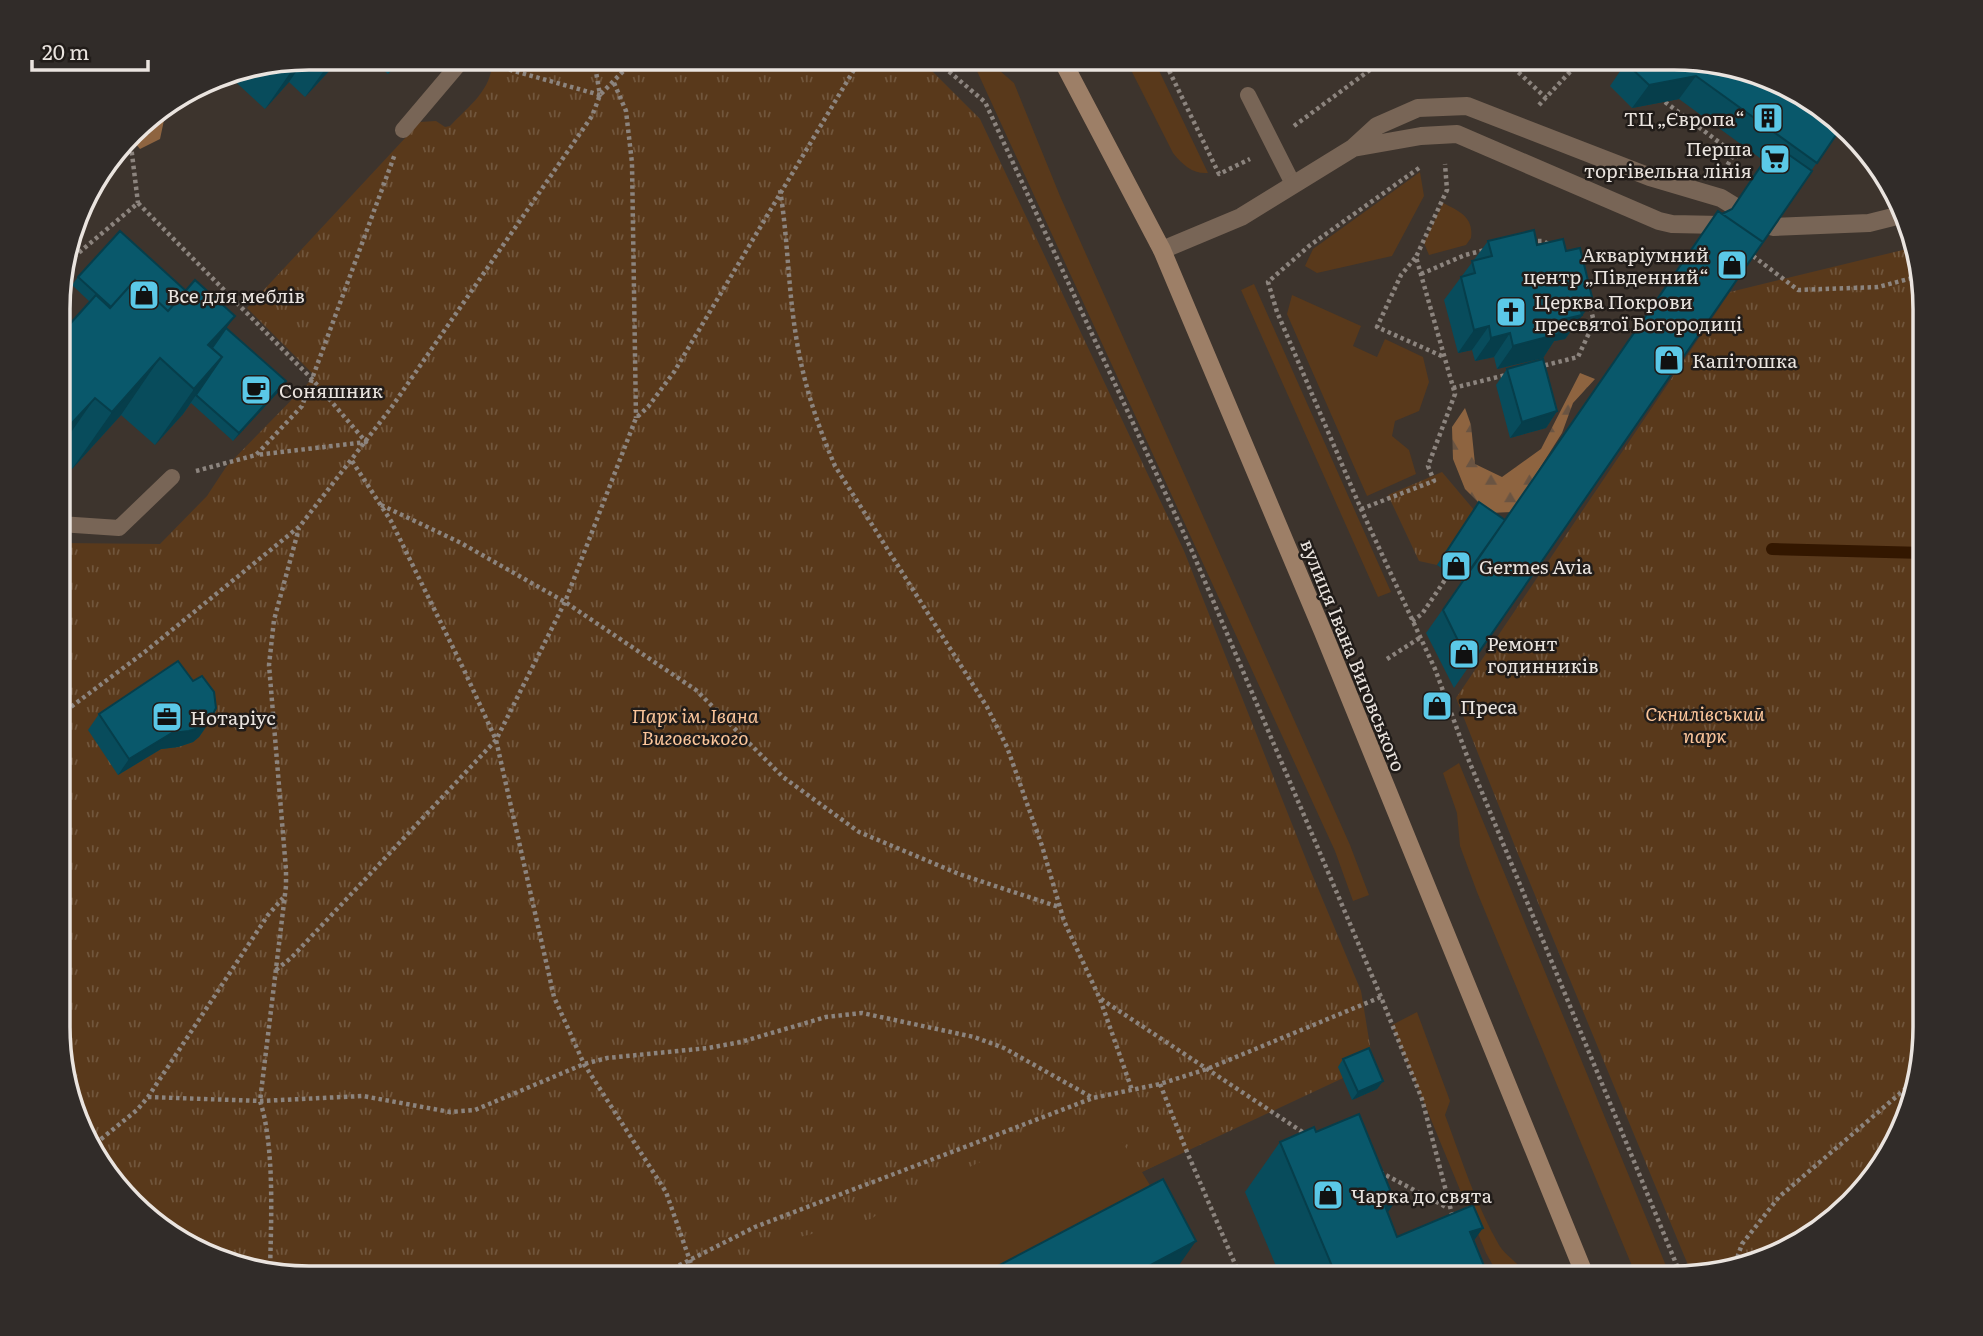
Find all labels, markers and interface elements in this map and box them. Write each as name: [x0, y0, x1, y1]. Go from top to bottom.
scale bar: [32, 28, 147, 72]
text: 20 m: [42, 35, 89, 66]
building icon: ТЦ „Європа“: [1751, 101, 1785, 135]
place label: ТЦ „Європа“: [1624, 104, 1745, 132]
place label: Перша торгівельна лінія: [1584, 134, 1753, 184]
supermarket icon: Перша торгівельна лінія: [1758, 142, 1792, 176]
place label: Акваріумний центр „Південний“: [1523, 240, 1709, 290]
shop icon: Акваріумний центр „Південний“: [1715, 248, 1749, 282]
shop icon: Все для меблів: [127, 278, 161, 312]
place label: Все для меблів: [167, 281, 305, 309]
place label: Церква Покрови пресвятої Богородиці: [1534, 287, 1742, 337]
church icon: Церква Покрови пресвятої Богородиці: [1494, 295, 1528, 329]
shop icon: Капітошка: [1652, 343, 1686, 377]
place label: Капітошка: [1692, 346, 1798, 374]
cafe icon: Соняшник: [239, 373, 273, 407]
place label: Соняшник: [279, 376, 384, 404]
street label: вулиця Івана Виговського: [1294, 535, 1414, 775]
shop icon: Germes Avia: [1439, 549, 1473, 583]
place label: Germes Avia: [1479, 552, 1593, 580]
place label: Ремонт годинників: [1487, 629, 1599, 679]
shop icon: Ремонт годинників: [1447, 637, 1481, 671]
shop icon: Преса: [1420, 689, 1454, 723]
place label: Преса: [1460, 692, 1518, 720]
park label: Скнилівський парк: [1645, 699, 1766, 749]
office icon: Нотаріус: [150, 700, 184, 734]
park label: Парк ім. Івана Виговського: [631, 701, 759, 751]
place label: Нотаріус: [190, 703, 276, 731]
shop icon: Чарка до свята: [1311, 1178, 1345, 1212]
place label: Чарка до свята: [1351, 1181, 1493, 1209]

